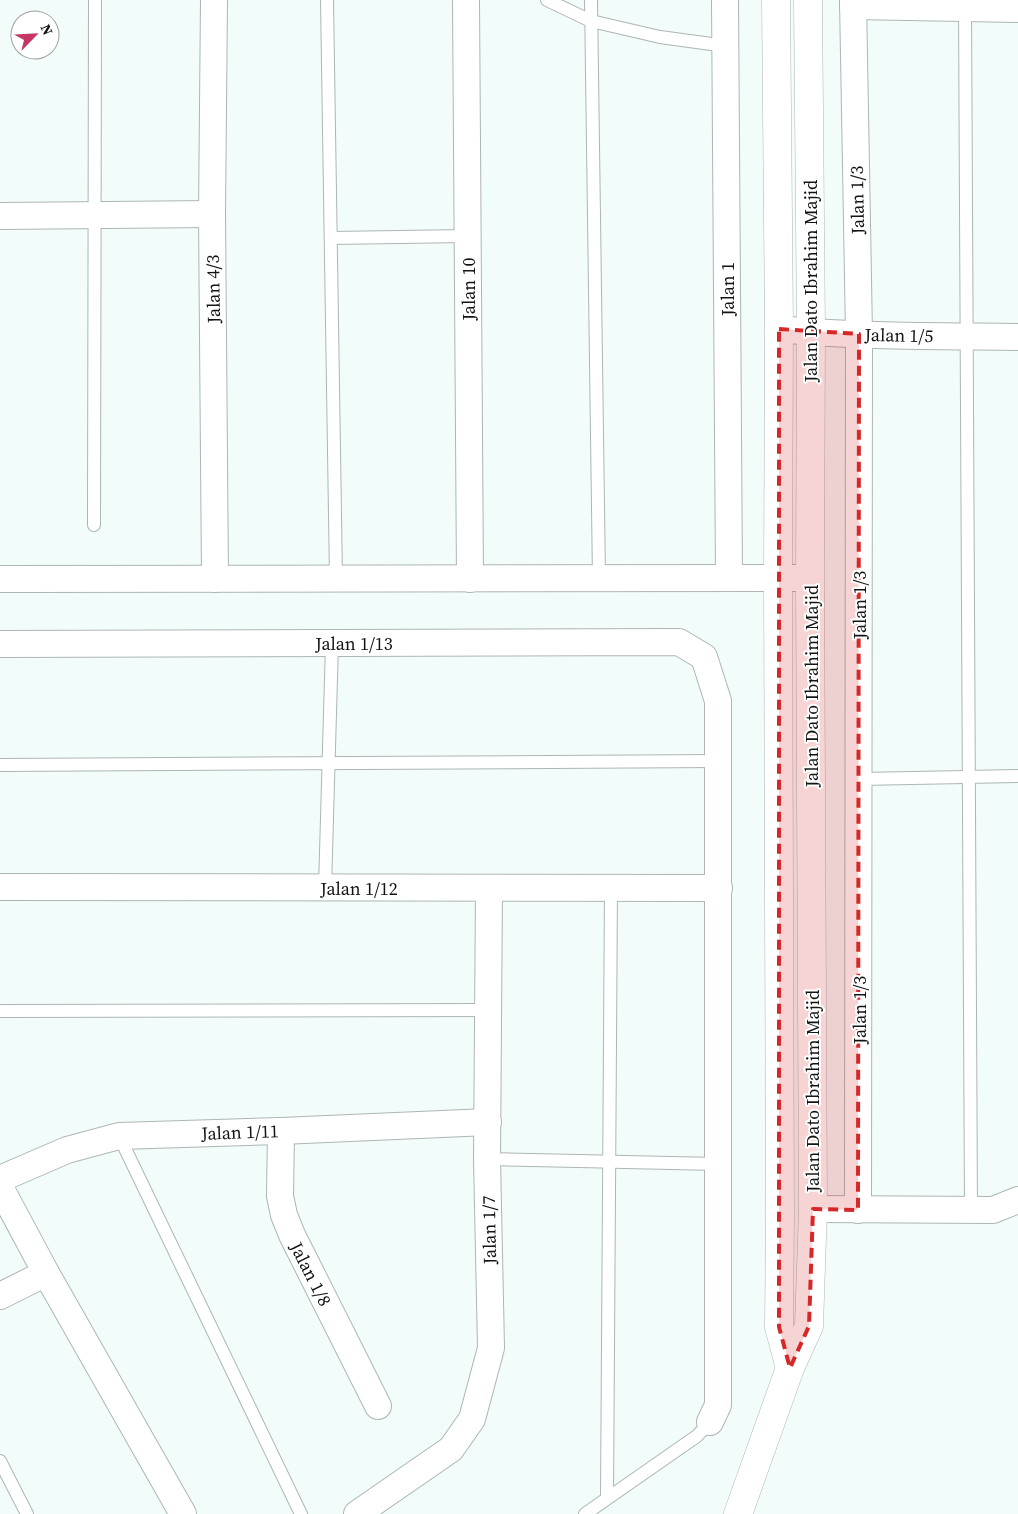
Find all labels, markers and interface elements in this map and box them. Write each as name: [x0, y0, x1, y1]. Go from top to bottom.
north arrow: [10, 10, 60, 60]
text: N: [36, 21, 58, 38]
street label: Jalan 1/3: [844, 165, 870, 236]
street label: Jalan Dato Ibrahim Majid: [798, 180, 823, 383]
street label: Jalan 4/3: [200, 254, 226, 325]
street label: Jalan 10: [456, 258, 481, 321]
street label: Jalan 1: [715, 262, 740, 317]
street label: Jalan 1/5: [863, 322, 934, 348]
street label: Jalan 1/3: [847, 571, 872, 640]
street label: Jalan Dato Ibrahim Majid: [799, 585, 824, 788]
street label: Jalan 1/13: [314, 631, 393, 656]
street label: Jalan 1/12: [319, 876, 398, 901]
street label: Jalan 1/3: [847, 976, 872, 1045]
street label: Jalan Dato Ibrahim Majid: [800, 990, 825, 1193]
street label: Jalan 1/11: [200, 1118, 279, 1146]
street label: Jalan 1/7: [476, 1195, 502, 1266]
street label: Jalan 1/8: [284, 1237, 338, 1310]

